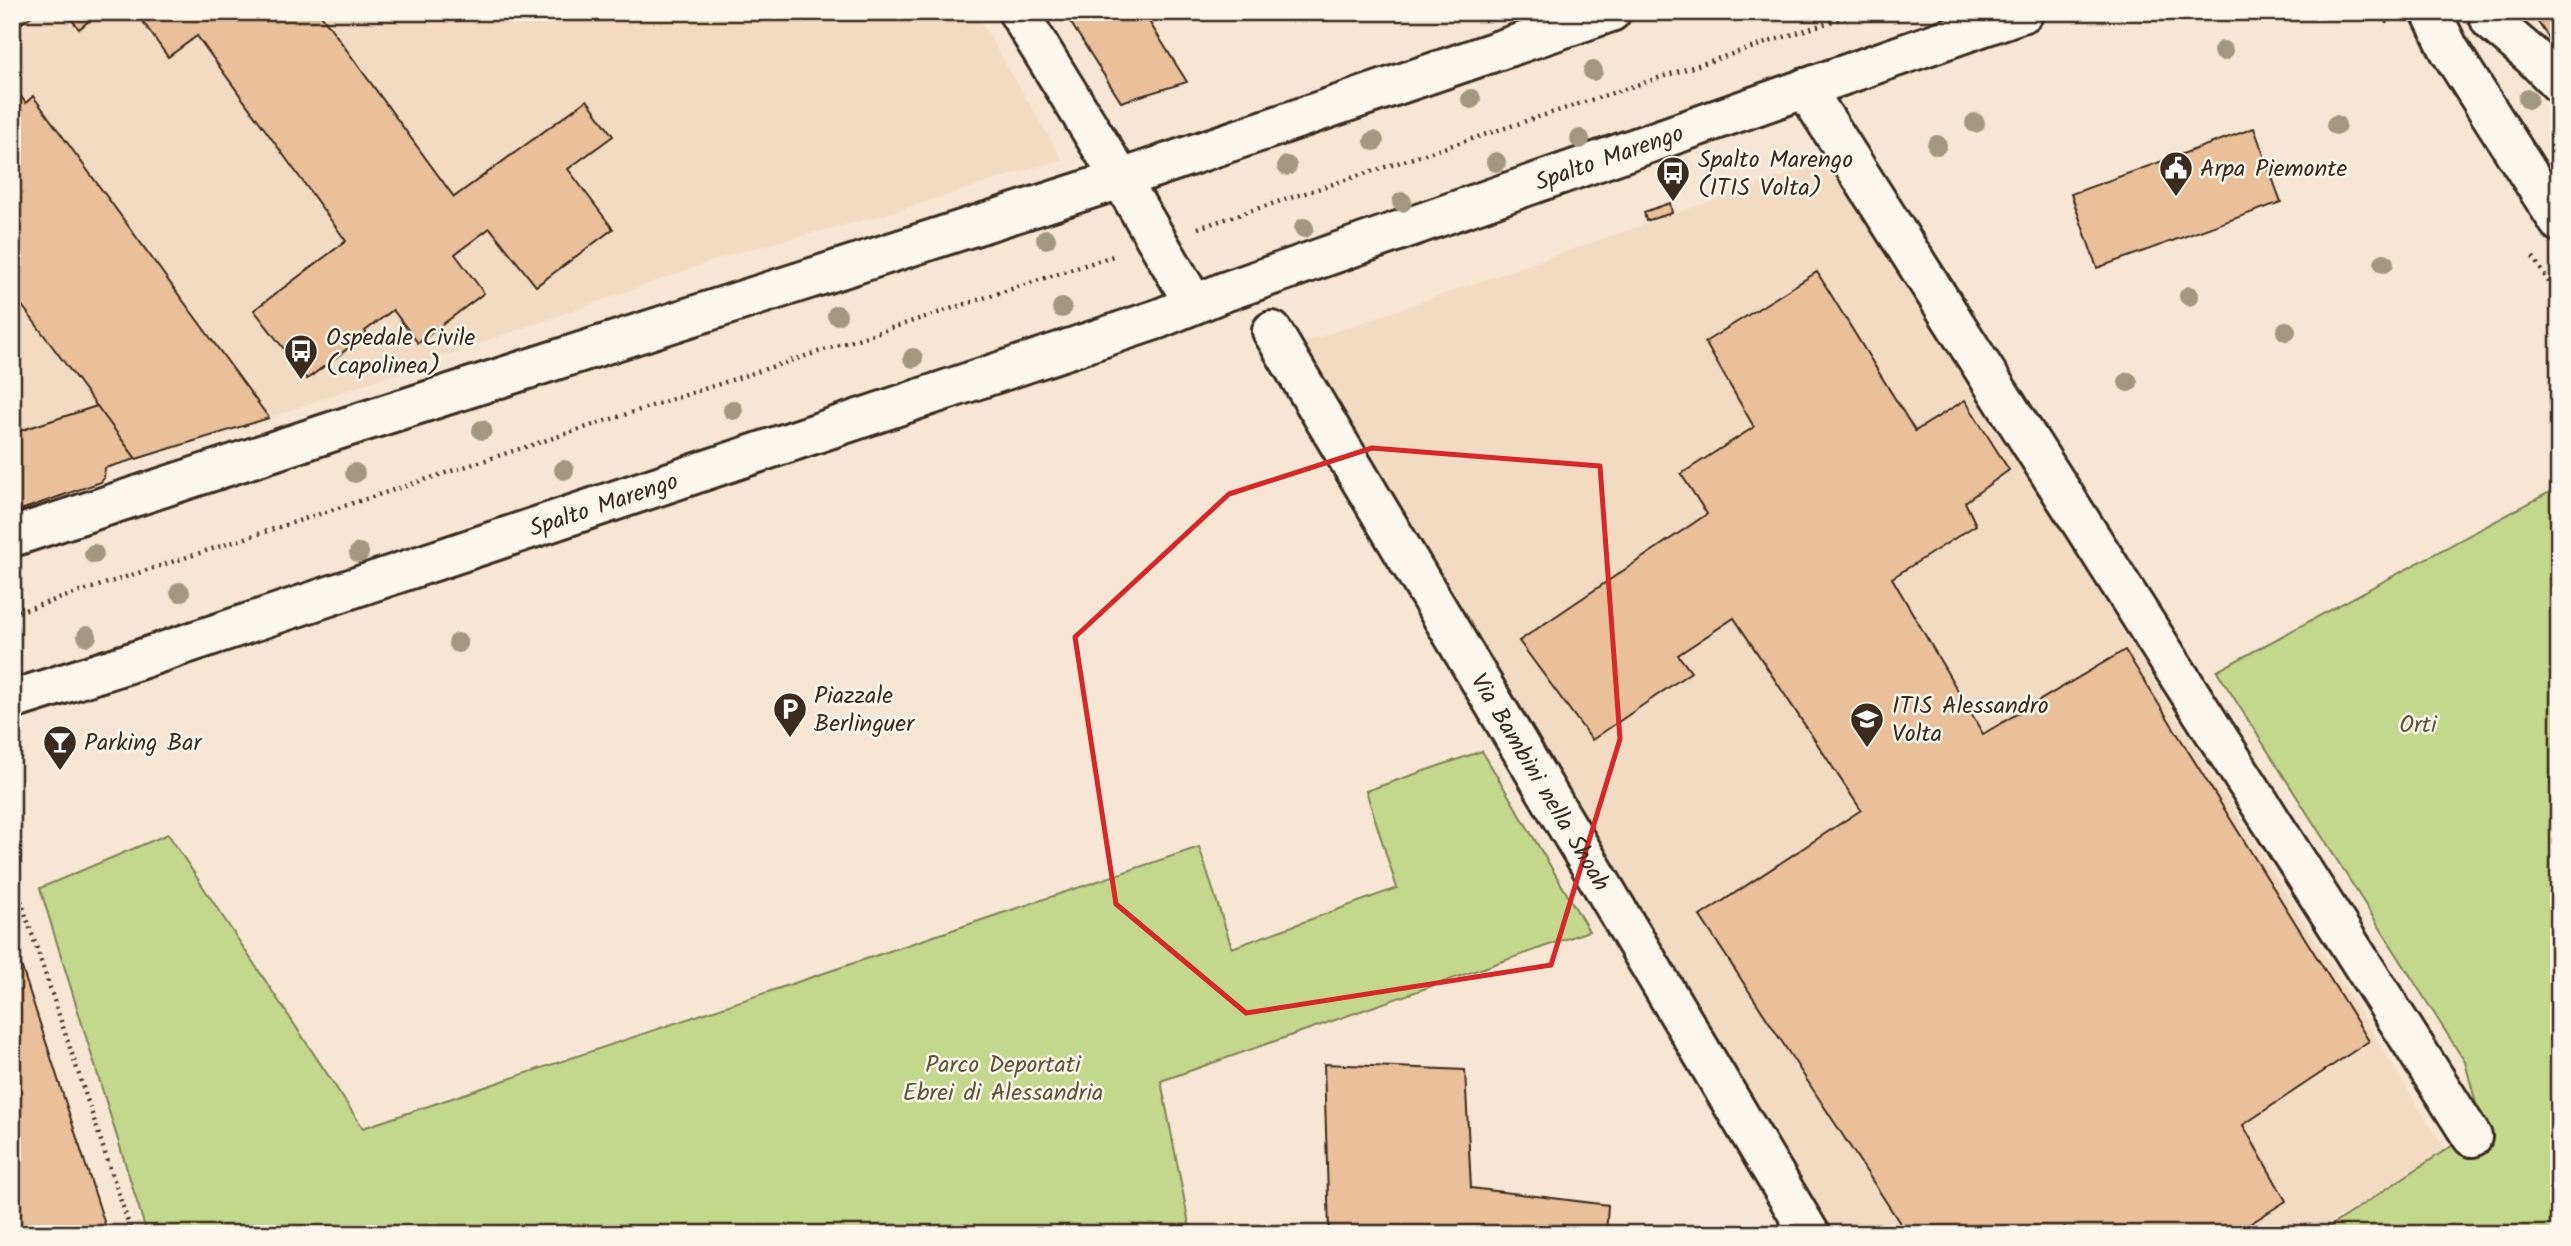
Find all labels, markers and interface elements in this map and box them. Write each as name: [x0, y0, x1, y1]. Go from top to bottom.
street label: Spalto Marengo: [1530, 115, 1689, 203]
place label: Spalto Marengo (ITIS Volta): [1698, 141, 1853, 208]
public building icon: Arpa Piemonte: [2157, 149, 2195, 198]
place label: Arpa Piemonte: [2200, 150, 2347, 189]
bus stop icon: Spalto Marengo (ITIS Volta): [1654, 154, 1692, 203]
place label: Ospedale Civile (capolinea): [326, 319, 476, 386]
bus stop icon: Ospedale Civile (capolinea): [282, 332, 320, 381]
street label: Spalto Marengo: [524, 463, 684, 549]
street label: Via Bambini nella Shoah: [1459, 666, 1620, 899]
place label: Piazzale Berlinguer: [814, 677, 916, 744]
place label: ITIS Alessandro Volta: [1892, 687, 2049, 754]
parking icon: Piazzale Berlinguer: [771, 690, 809, 739]
school or university icon: ITIS Alessandro Volta: [1848, 700, 1886, 749]
park label: Orti: [2399, 706, 2438, 745]
bar icon: Parking Bar: [41, 723, 79, 772]
place label: Parking Bar: [84, 724, 204, 763]
park label: Parco Deportati Ebrei di Alessandria: [903, 1046, 1103, 1113]

